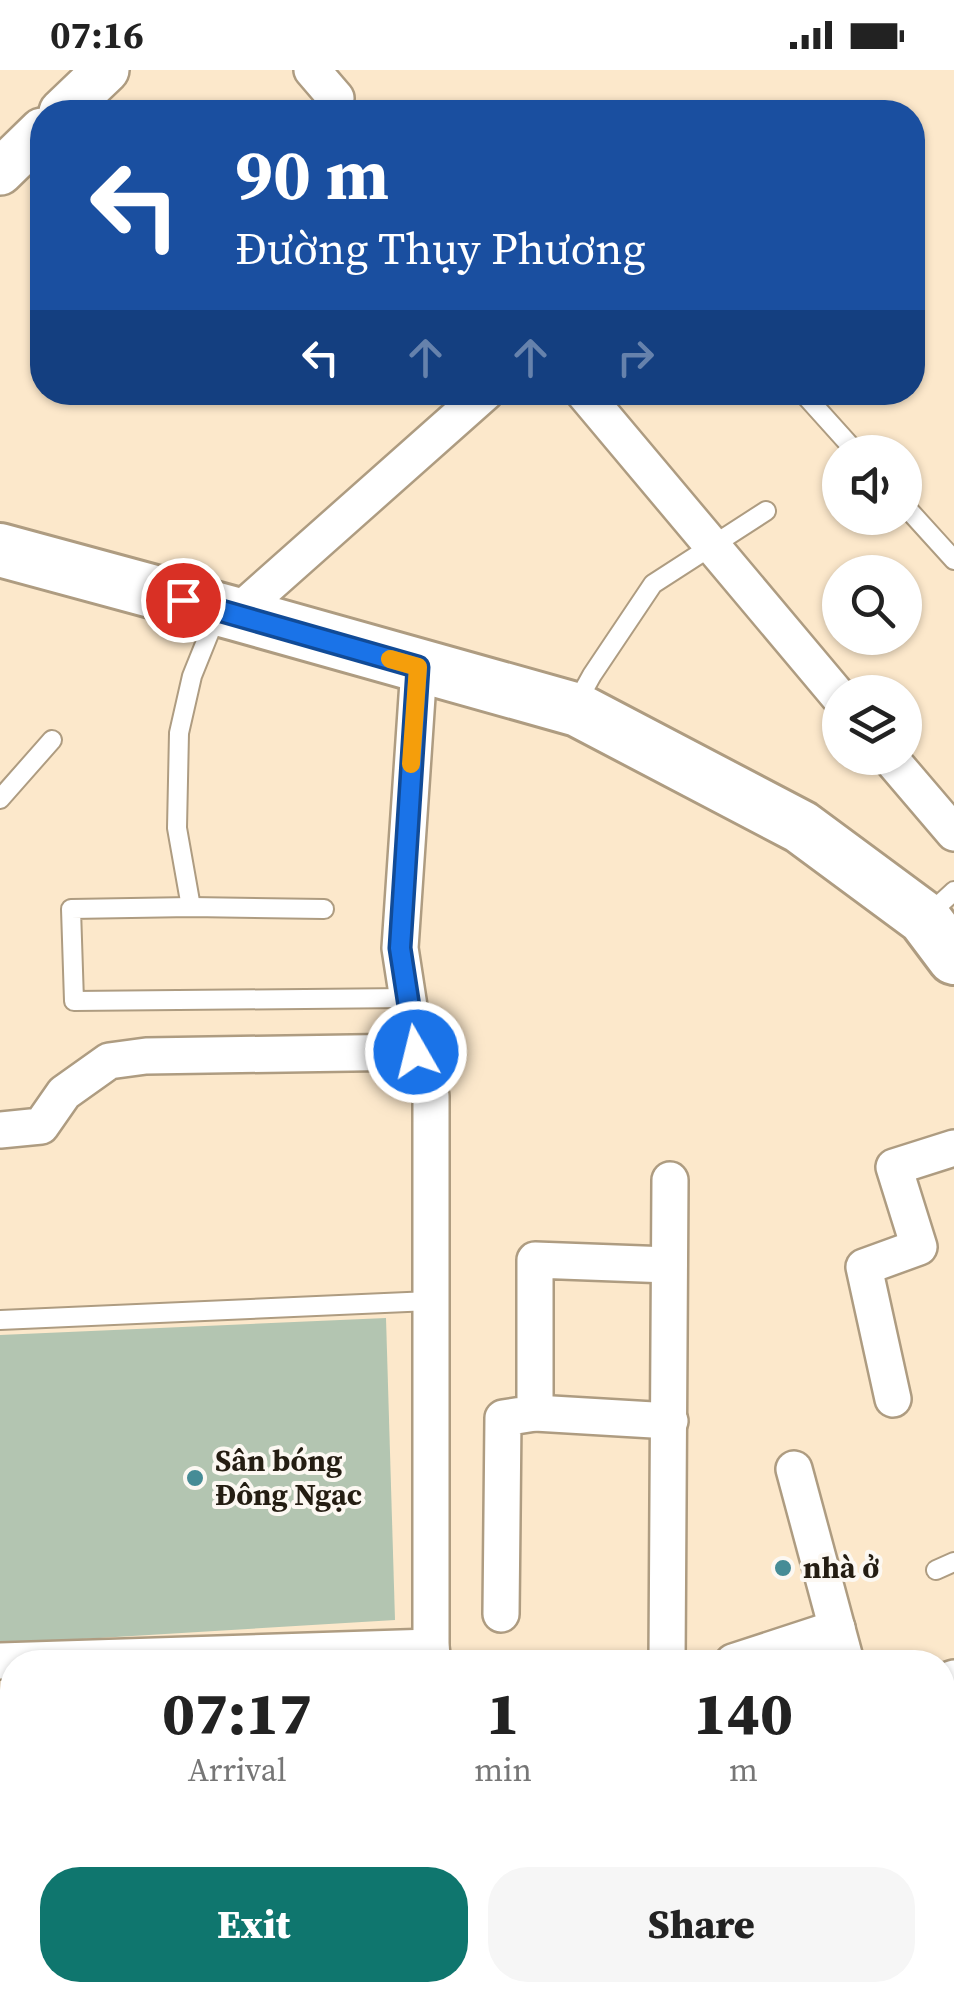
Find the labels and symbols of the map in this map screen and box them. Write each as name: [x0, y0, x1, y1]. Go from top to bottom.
pin: [141, 558, 226, 643]
position arrow: [364, 1000, 468, 1104]
place label: Sân bóng Đông Ngạc: [215, 1440, 362, 1515]
marker: Sân bóng Đông Ngạc: [184, 1467, 206, 1489]
place label: nhà ở: [803, 1547, 879, 1588]
marker: nhà ở: [772, 1557, 794, 1579]

